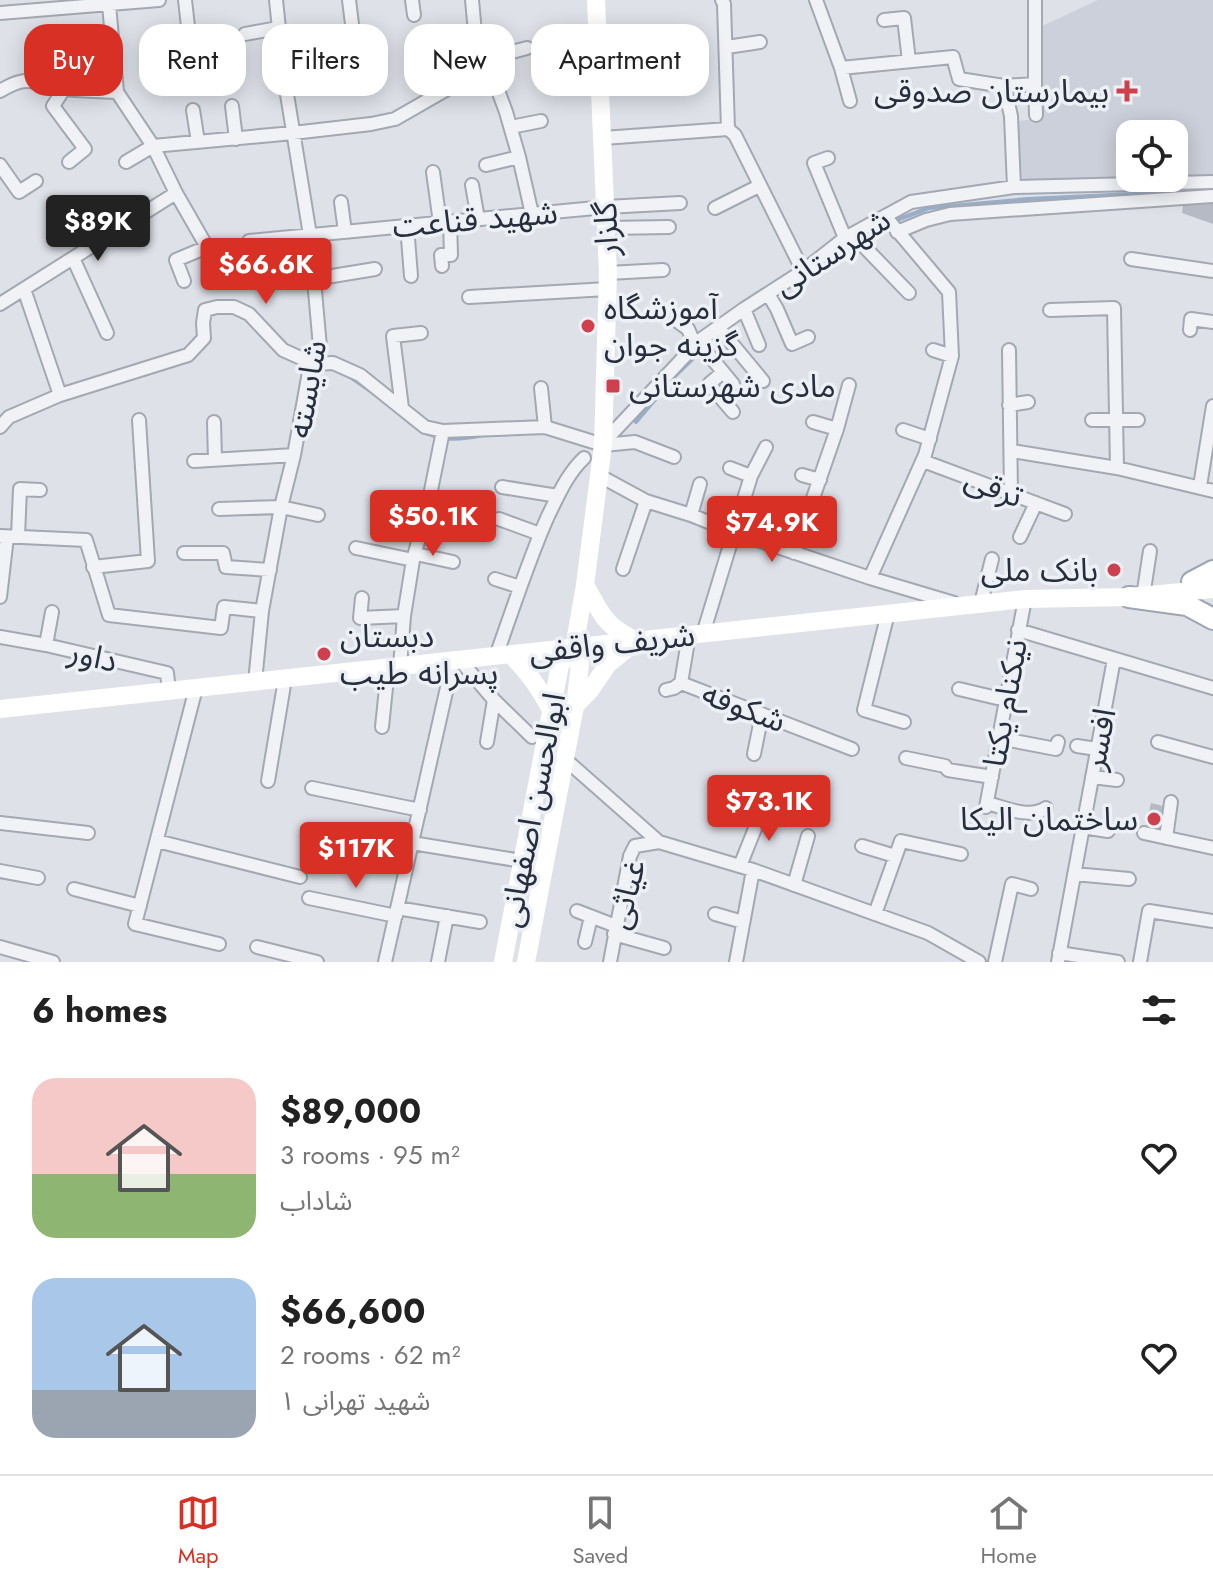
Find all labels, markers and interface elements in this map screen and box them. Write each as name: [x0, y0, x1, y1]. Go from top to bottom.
chip: Buy: [24, 24, 123, 96]
chip: Rent: [139, 24, 246, 96]
chip: Filters: [262, 24, 388, 96]
chip: New: [404, 24, 515, 96]
chip: Apartment: [531, 24, 709, 96]
place label: بیمارستان صدوقی: [874, 68, 1109, 114]
marker: بیمارستان صدوقی: [1116, 80, 1138, 102]
map controls: [1116, 120, 1188, 192]
button: locate: [1116, 120, 1188, 192]
street label: شهید قناعت: [391, 189, 559, 249]
pin: $89K: [51, 195, 145, 263]
street label: شهرستانی: [764, 197, 900, 307]
street label: گلزار: [582, 200, 630, 258]
text: $89K: [64, 202, 132, 240]
pin: $66.6K: [201, 238, 331, 306]
text: $66.6K: [219, 245, 313, 283]
place label: آموزشگاه گزینه جوان: [604, 285, 739, 368]
marker: آموزشگاه گزینه جوان: [579, 317, 597, 335]
street label: شایسته: [276, 336, 338, 442]
place label: مادی شهرستانی: [629, 363, 836, 409]
marker: مادی شهرستانی: [604, 377, 622, 395]
street label: ترقی: [958, 455, 1030, 519]
pin: $50.1K: [368, 490, 498, 558]
pin: $74.9K: [707, 496, 837, 564]
text: $50.1K: [388, 497, 478, 535]
text: $74.9K: [725, 503, 819, 541]
place label: بانک ملی: [981, 547, 1098, 593]
marker: بانک ملی: [1105, 561, 1123, 579]
street label: شریف واقفی: [527, 611, 697, 675]
place label: دبستان پسرانه طیب: [340, 613, 499, 696]
street label: داور: [63, 628, 122, 684]
street label: نیکنام یکتا: [971, 635, 1040, 771]
marker: دبستان پسرانه طیب: [315, 645, 333, 663]
street label: شکوفه: [695, 670, 793, 744]
street label: ابوالحسن اصفهانی: [487, 689, 577, 931]
street label: افسر: [1070, 704, 1127, 775]
pin: $73.1K: [704, 775, 834, 843]
text: $73.1K: [725, 782, 813, 820]
place label: ساختمان الیکا: [960, 796, 1138, 842]
marker: ساختمان الیکا: [1145, 810, 1163, 828]
pin: $117K: [300, 822, 412, 890]
text: $117K: [318, 829, 394, 867]
street label: غیاثی: [595, 854, 657, 934]
text: 6 homes: [32, 986, 167, 1035]
icon: filters: [1137, 988, 1181, 1032]
text: $89,000: [280, 1087, 421, 1136]
icon: home: [96, 1110, 192, 1206]
text: 3 rooms · 95 m²: [280, 1136, 460, 1174]
icon: heart: [1137, 1136, 1181, 1180]
text: شاداب: [280, 1182, 352, 1220]
text: $66,600: [280, 1287, 425, 1336]
icon: home: [96, 1310, 192, 1406]
text: 2 rooms · 62 m²: [280, 1336, 461, 1374]
icon: heart: [1137, 1336, 1181, 1380]
text: شهید تهرانی ۱: [280, 1382, 431, 1420]
tab: Map: [176, 1491, 220, 1571]
tab: Saved: [572, 1491, 628, 1571]
tab: Home: [981, 1491, 1037, 1571]

